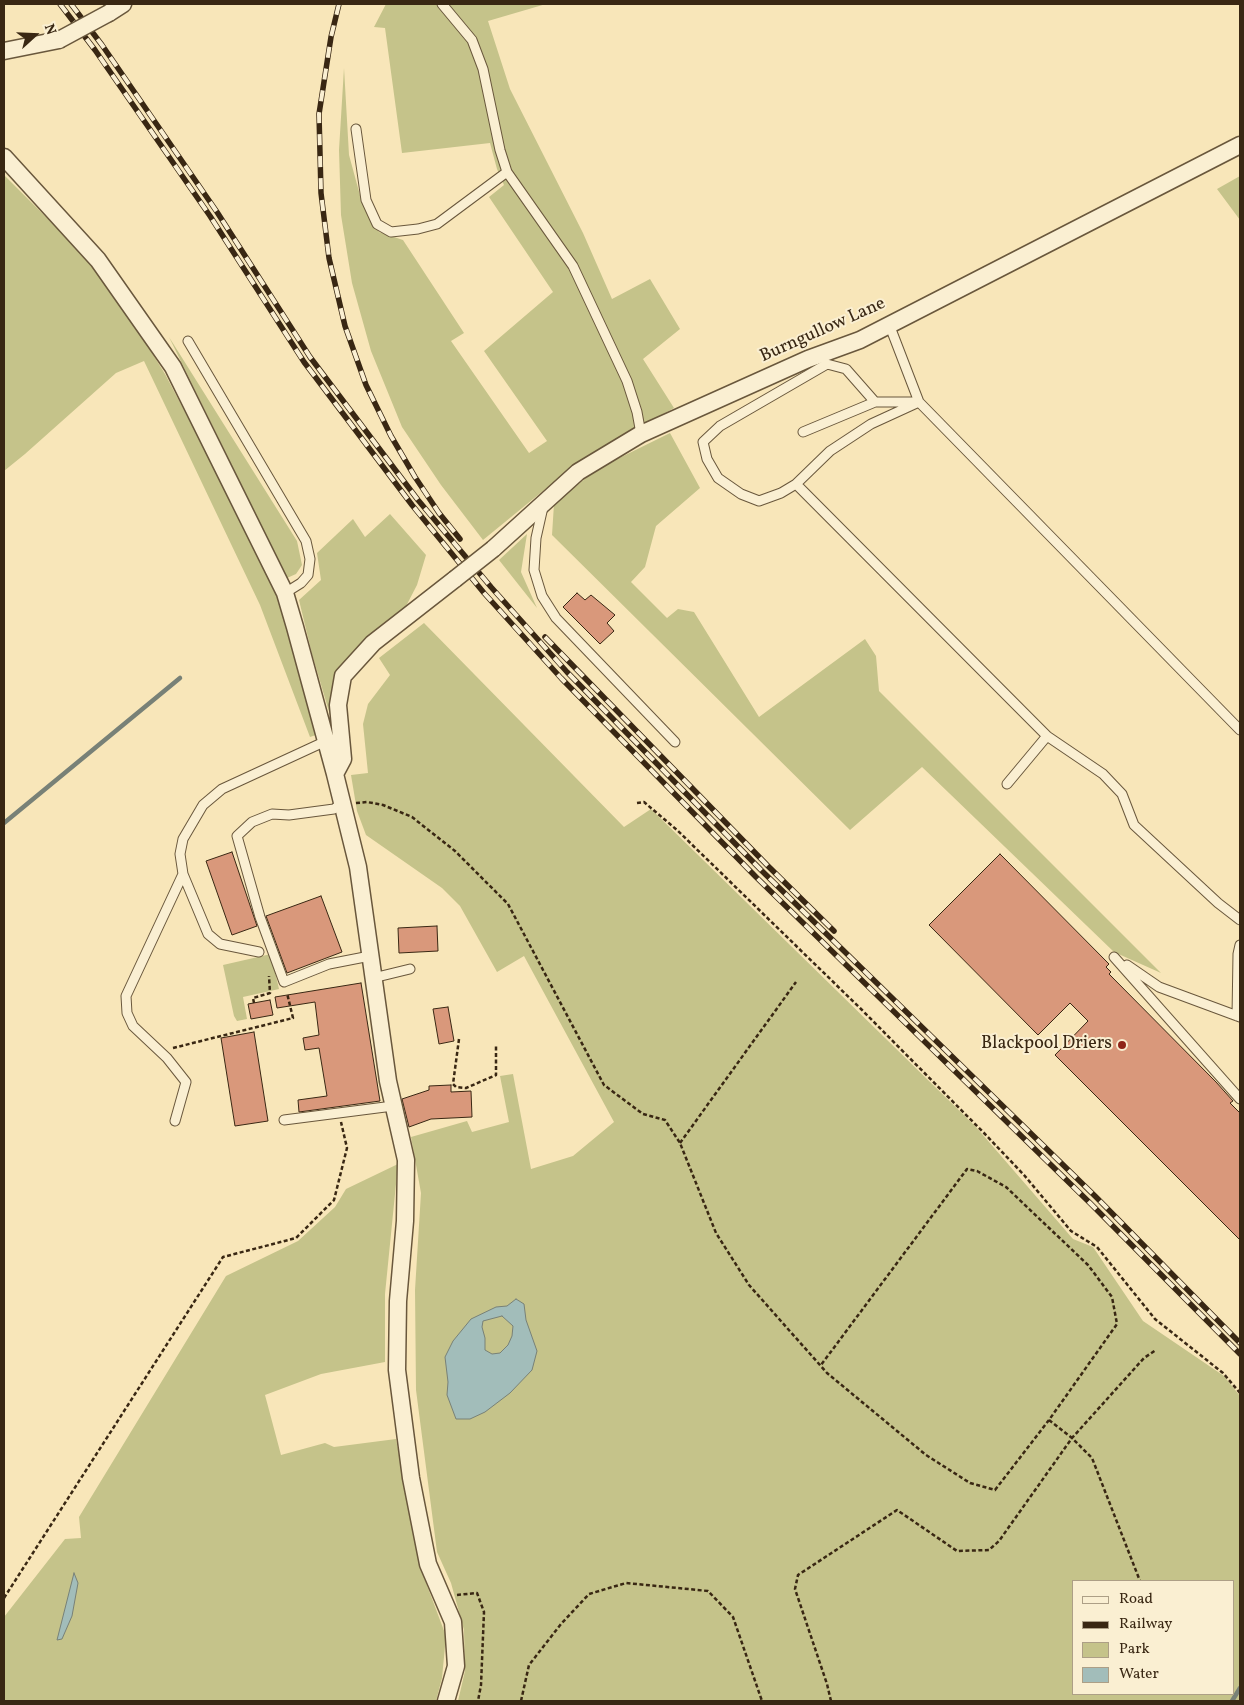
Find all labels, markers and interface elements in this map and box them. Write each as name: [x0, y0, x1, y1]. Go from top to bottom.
north arrow: [10, 10, 60, 60]
text: N: [39, 22, 60, 38]
street label: Burngullow Lane: [757, 294, 889, 368]
place label: Blackpool Driers: [981, 1034, 1112, 1056]
marker: Blackpool Driers: [1116, 1039, 1128, 1051]
legend: [1072, 1580, 1234, 1695]
text: Road: [1119, 1589, 1153, 1610]
text: Railway: [1119, 1614, 1172, 1635]
text: Park: [1119, 1639, 1150, 1660]
text: Water: [1119, 1664, 1159, 1685]

